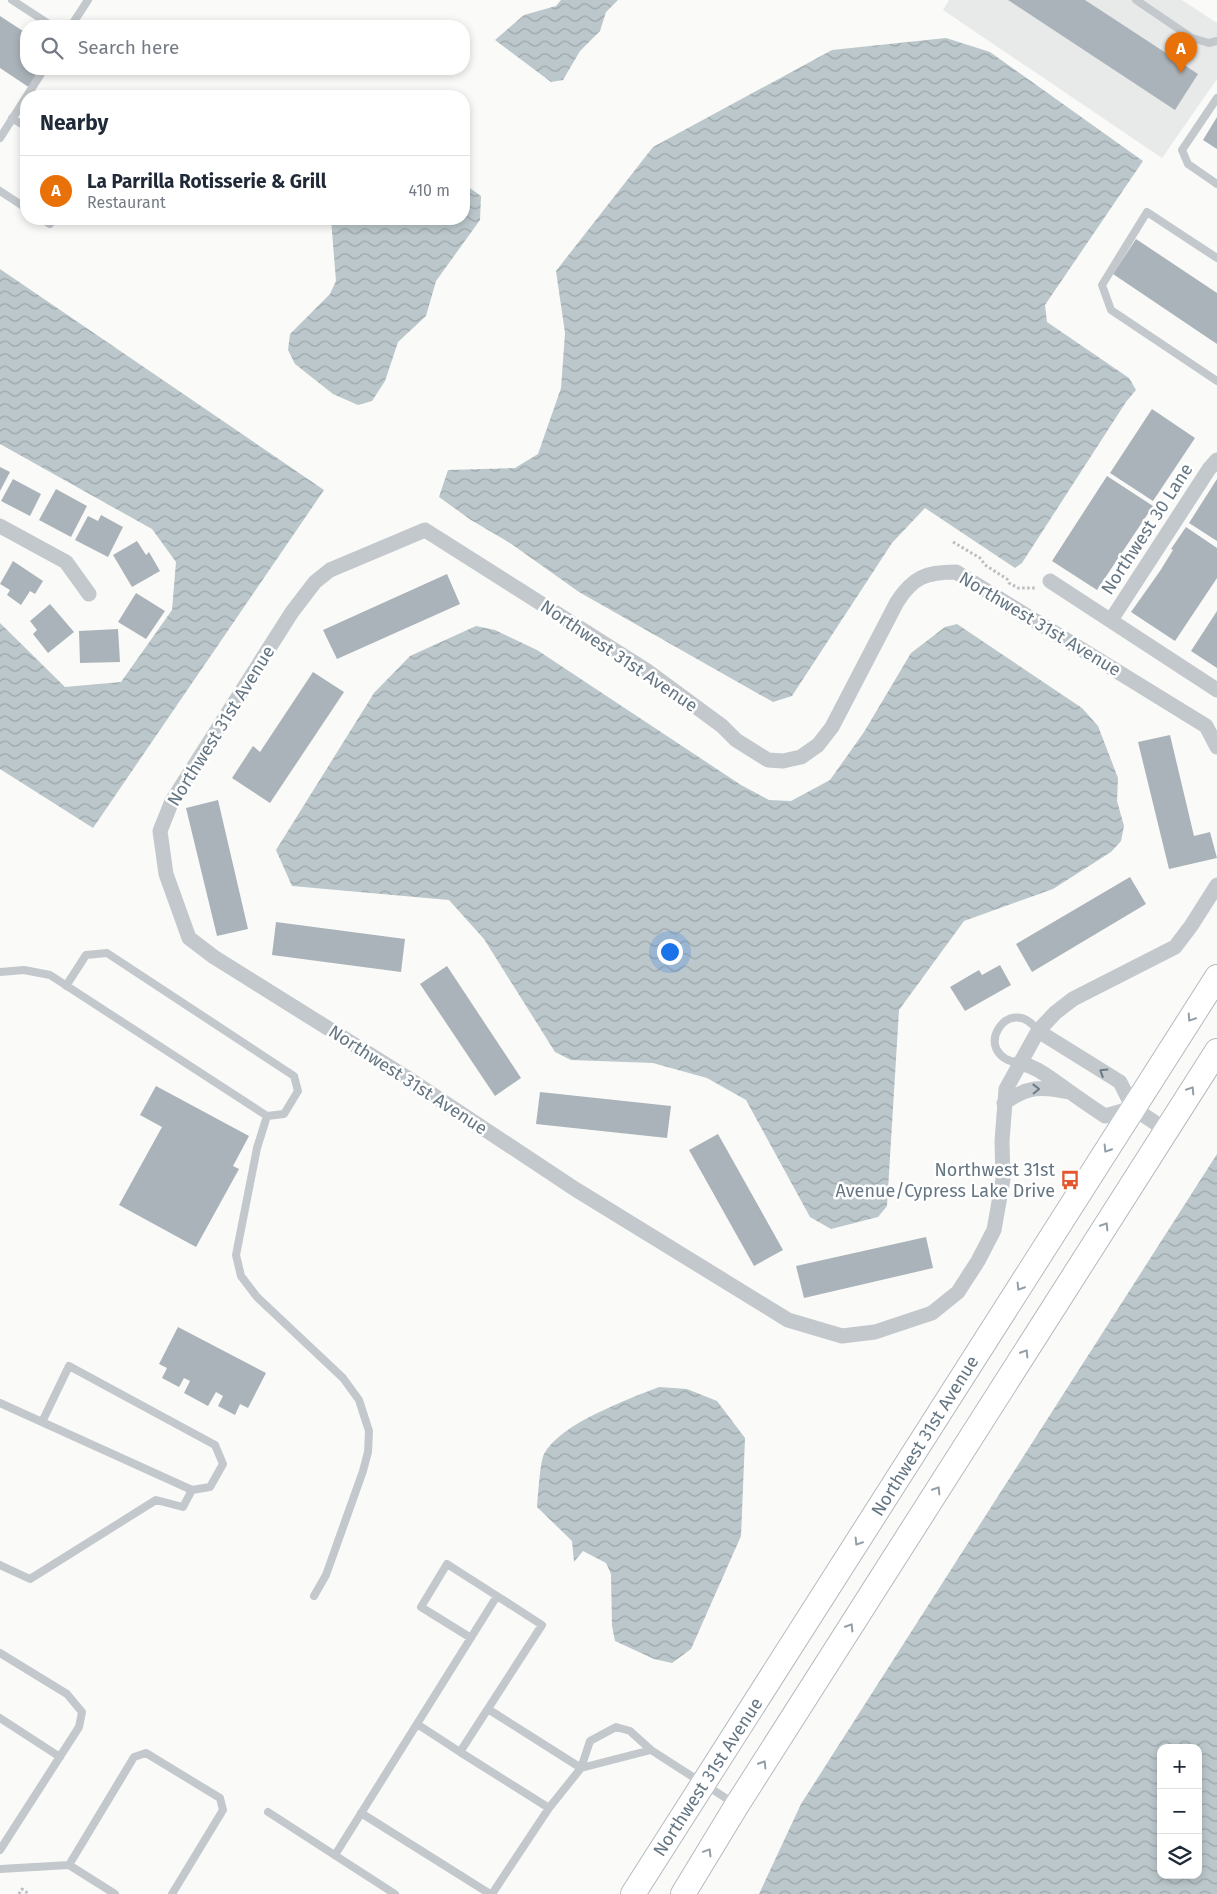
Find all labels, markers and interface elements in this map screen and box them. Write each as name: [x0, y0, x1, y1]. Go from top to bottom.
search box: [20, 20, 470, 75]
pin: A: [1165, 32, 1197, 73]
icon: search: [38, 34, 66, 62]
text: Search here: [78, 36, 179, 59]
text: Nearby: [40, 110, 108, 136]
text: La Parrilla Rotisserie & Grill: [87, 170, 326, 193]
text: A: [51, 181, 61, 200]
text: 410 m: [409, 181, 450, 200]
text: Restaurant: [87, 193, 166, 212]
street label: Northwest 30 Lane: [1096, 459, 1198, 599]
street label: Northwest 31st Avenue: [955, 567, 1125, 681]
street label: Northwest 31st Avenue: [536, 595, 702, 717]
street label: Northwest 31st Avenue: [163, 642, 279, 810]
your location: [657, 939, 683, 965]
one-way arrow: [1187, 1013, 1197, 1022]
street label: Northwest 31st Avenue: [324, 1020, 492, 1140]
one-way arrow: [1100, 1068, 1109, 1078]
one-way arrow: [1032, 1084, 1040, 1095]
one-way arrow: [1185, 1087, 1195, 1096]
one-way arrow: [1103, 1144, 1113, 1153]
place label: Northwest 31st Avenue/Cypress Lake Drive: [835, 1159, 1055, 1202]
bus stop icon: Northwest 31st Avenue/Cypress Lake Drive: [1059, 1169, 1081, 1191]
one-way arrow: [1099, 1222, 1109, 1231]
one-way arrow: [1017, 1281, 1026, 1290]
one-way arrow: [1018, 1350, 1028, 1359]
street label: Northwest 31st Avenue: [867, 1352, 983, 1520]
one-way arrow: [931, 1487, 941, 1496]
one-way arrow: [855, 1537, 864, 1546]
one-way arrow: [844, 1624, 853, 1633]
street label: Northwest 31st Avenue: [648, 1693, 768, 1861]
map controls: [1157, 1744, 1202, 1879]
button: +: [1157, 1744, 1202, 1789]
one-way arrow: [757, 1761, 766, 1770]
button: −: [1157, 1789, 1202, 1834]
button: layers: [1157, 1834, 1202, 1879]
one-way arrow: [702, 1849, 712, 1858]

